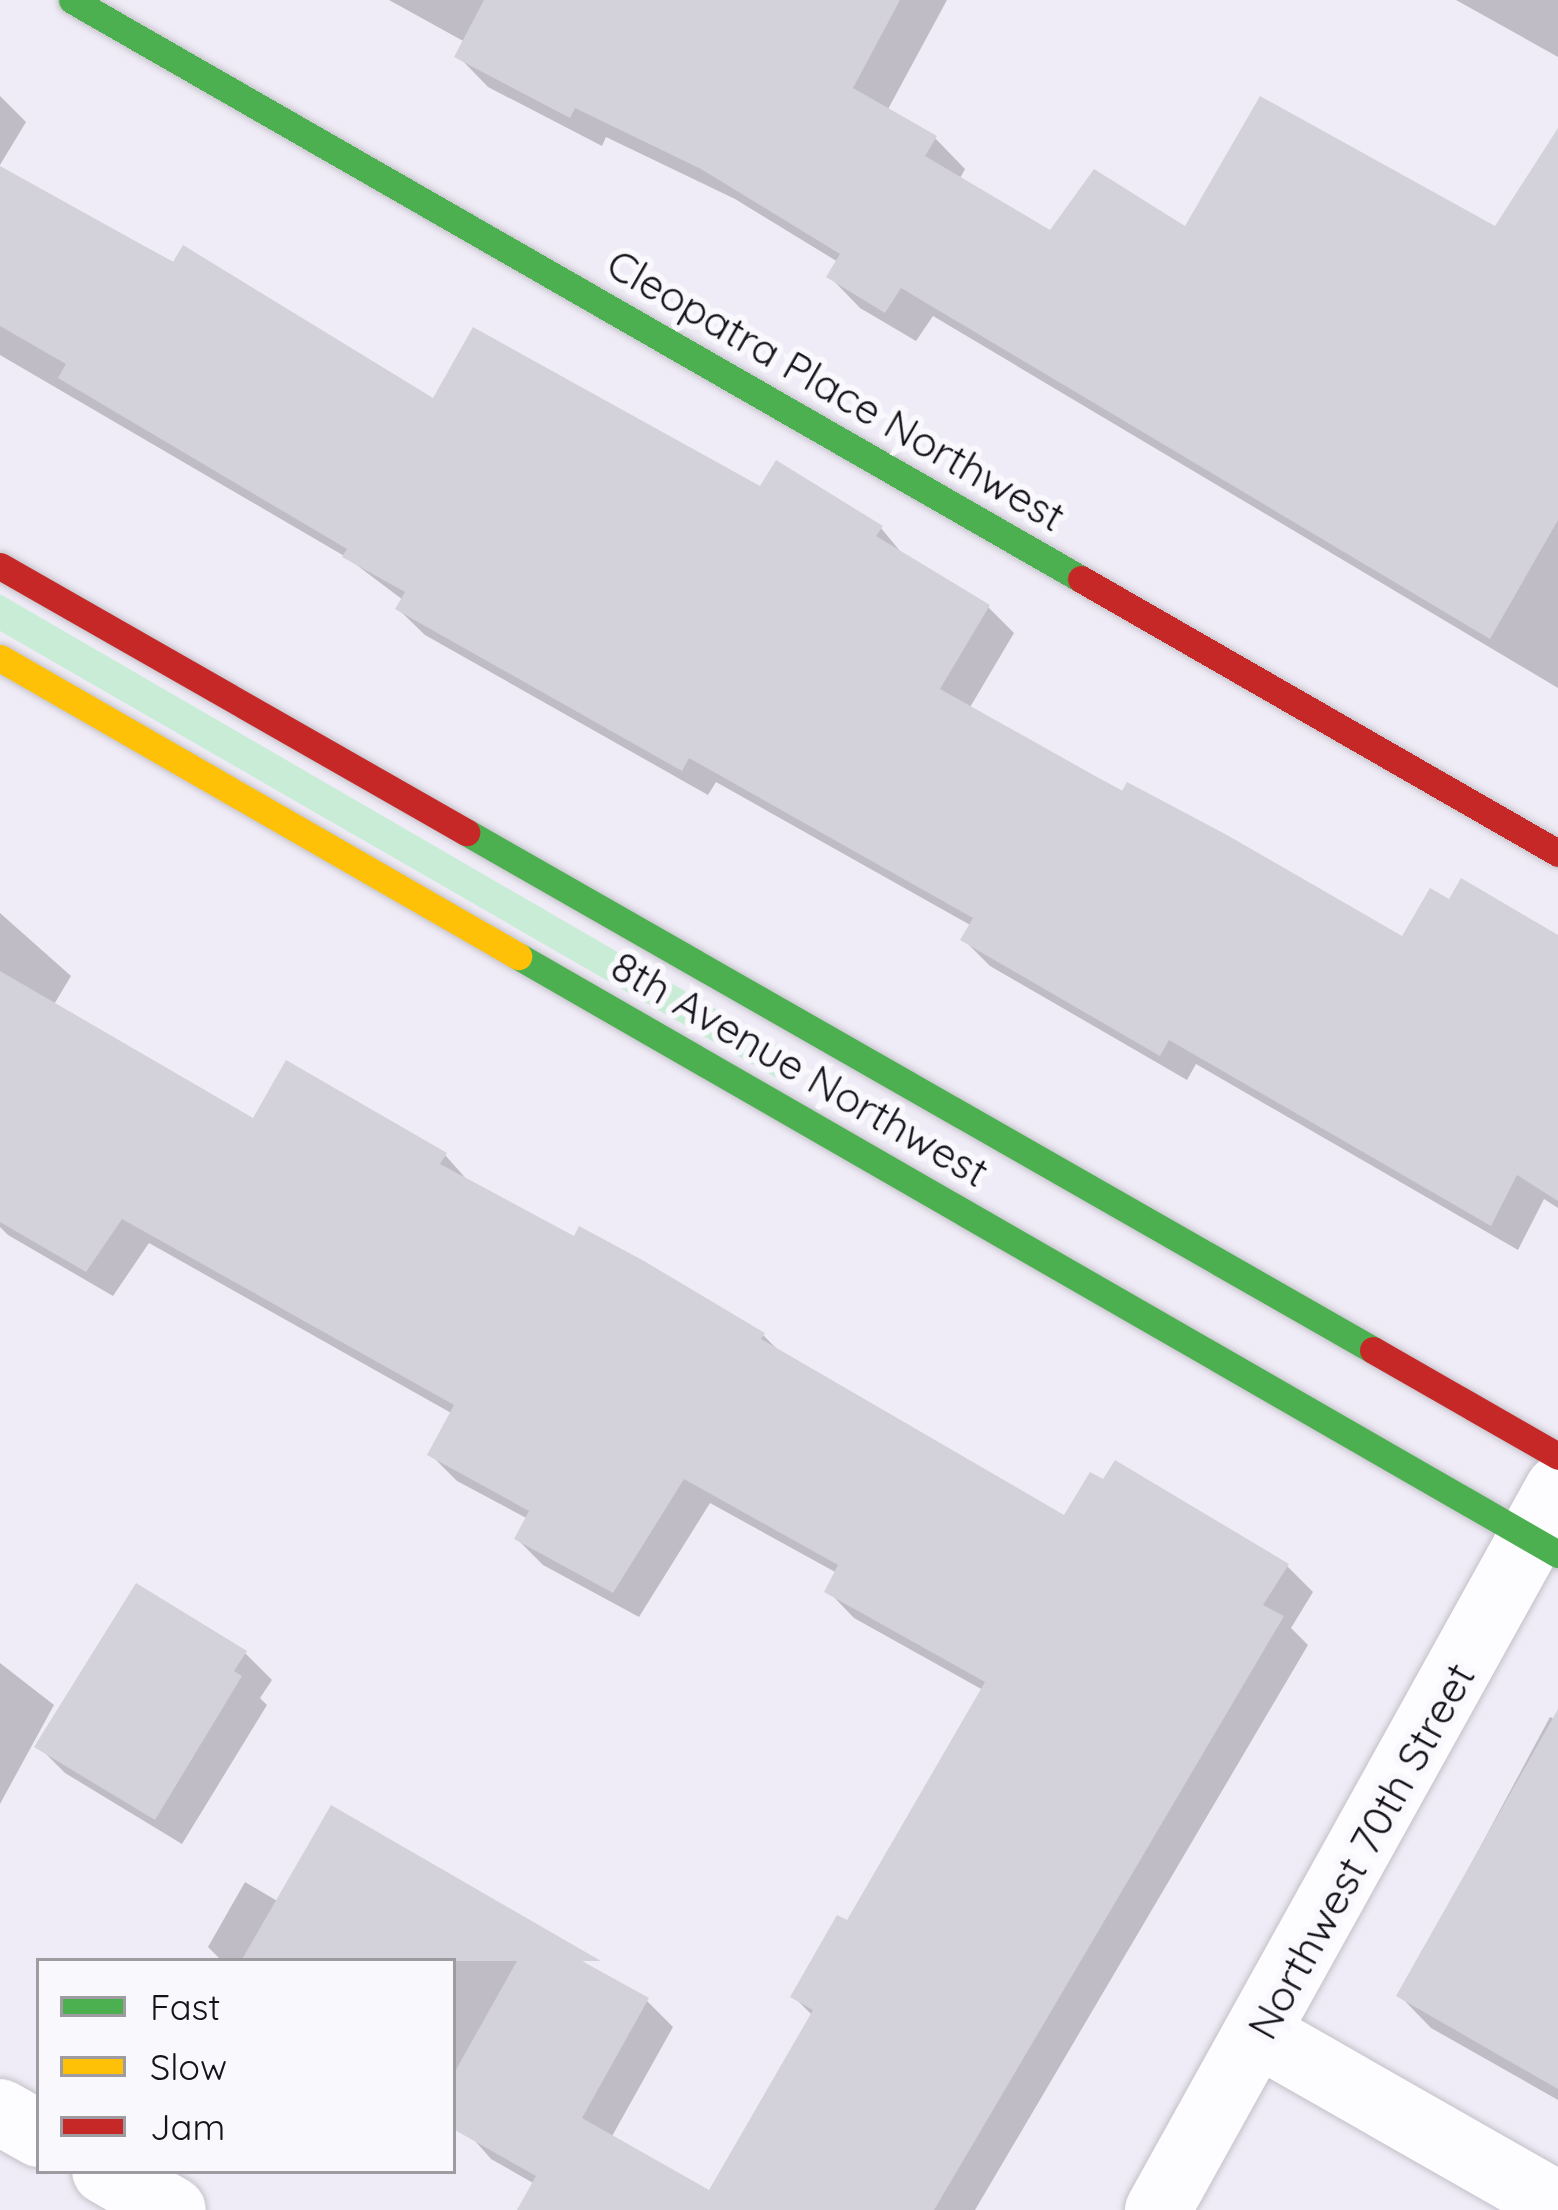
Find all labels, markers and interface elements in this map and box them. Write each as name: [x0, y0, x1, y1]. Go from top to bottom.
street label: Cleopatra Place Northwest: [598, 238, 1074, 542]
street label: 8th Avenue Northwest: [603, 940, 997, 1198]
street label: Northwest 70th Street: [1237, 1654, 1485, 2048]
legend: [36, 1958, 456, 2174]
text: Fast: [150, 1984, 221, 2029]
text: Slow: [150, 2044, 227, 2089]
text: Jam: [150, 2104, 225, 2149]

